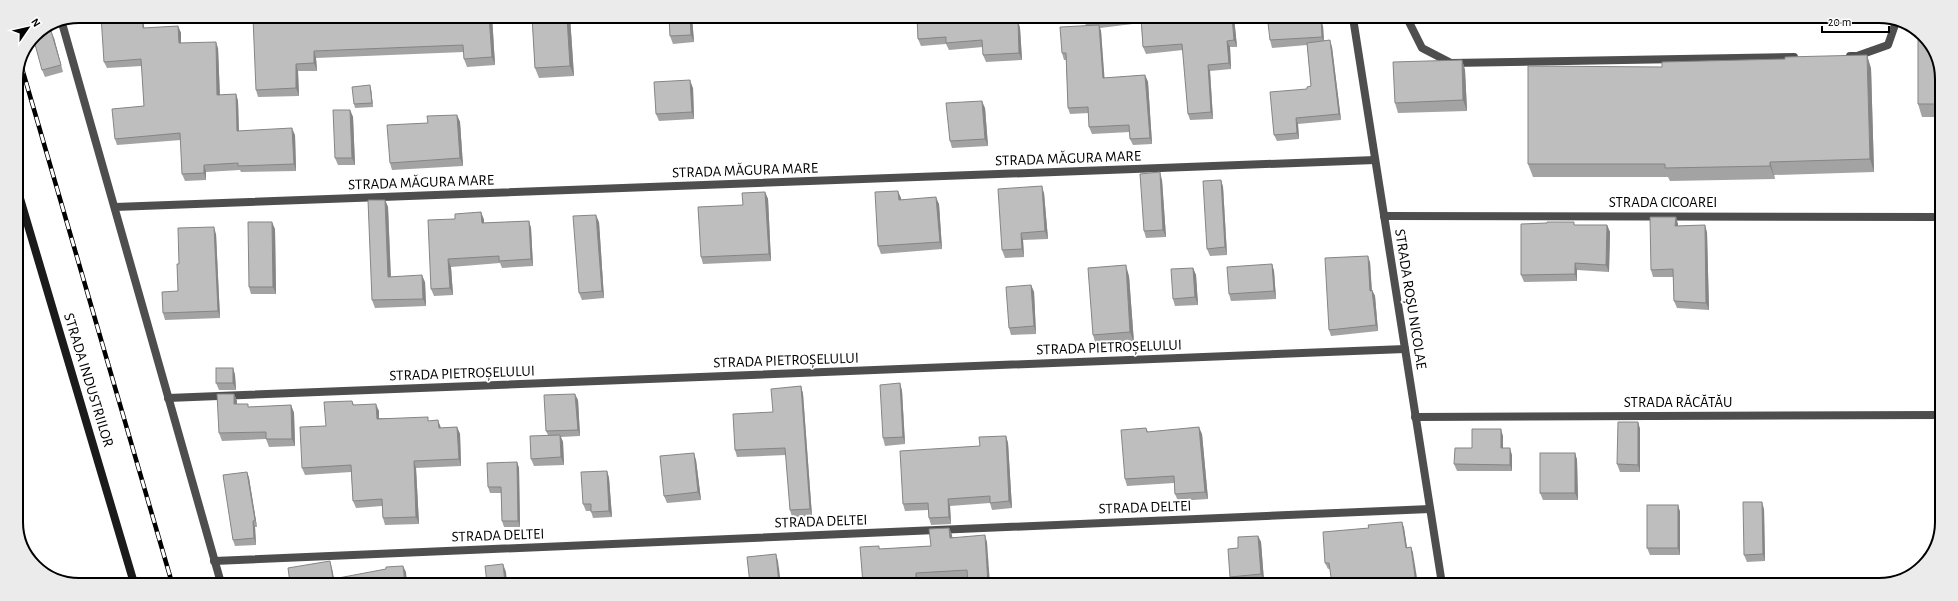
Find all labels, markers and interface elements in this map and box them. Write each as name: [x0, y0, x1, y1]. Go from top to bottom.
north arrow: [8, 8, 48, 48]
scale bar: [1822, 8, 1889, 34]
text: N: [29, 16, 43, 29]
text: 20 m: [1828, 16, 1851, 28]
street label: STRADA MĂGURA MARE: [995, 147, 1141, 169]
street label: STRADA MĂGURA MARE: [672, 159, 818, 181]
street label: STRADA MĂGURA MARE: [348, 171, 494, 193]
street label: STRADA CICOAREI: [1609, 195, 1717, 210]
street label: STRADA ROȘU NICOLAE: [1391, 228, 1429, 370]
street label: STRADA INDUSTRIILOR: [61, 311, 116, 449]
street label: STRADA PIETROȘELULUI: [1036, 337, 1182, 359]
street label: STRADA PIETROȘELULUI: [713, 350, 859, 372]
street label: STRADA PIETROȘELULUI: [389, 363, 535, 385]
street label: STRADA RĂCĂTĂU: [1624, 394, 1732, 410]
street label: STRADA DELTEI: [1098, 498, 1192, 517]
street label: STRADA DELTEI: [774, 512, 868, 531]
street label: STRADA DELTEI: [451, 526, 545, 545]

